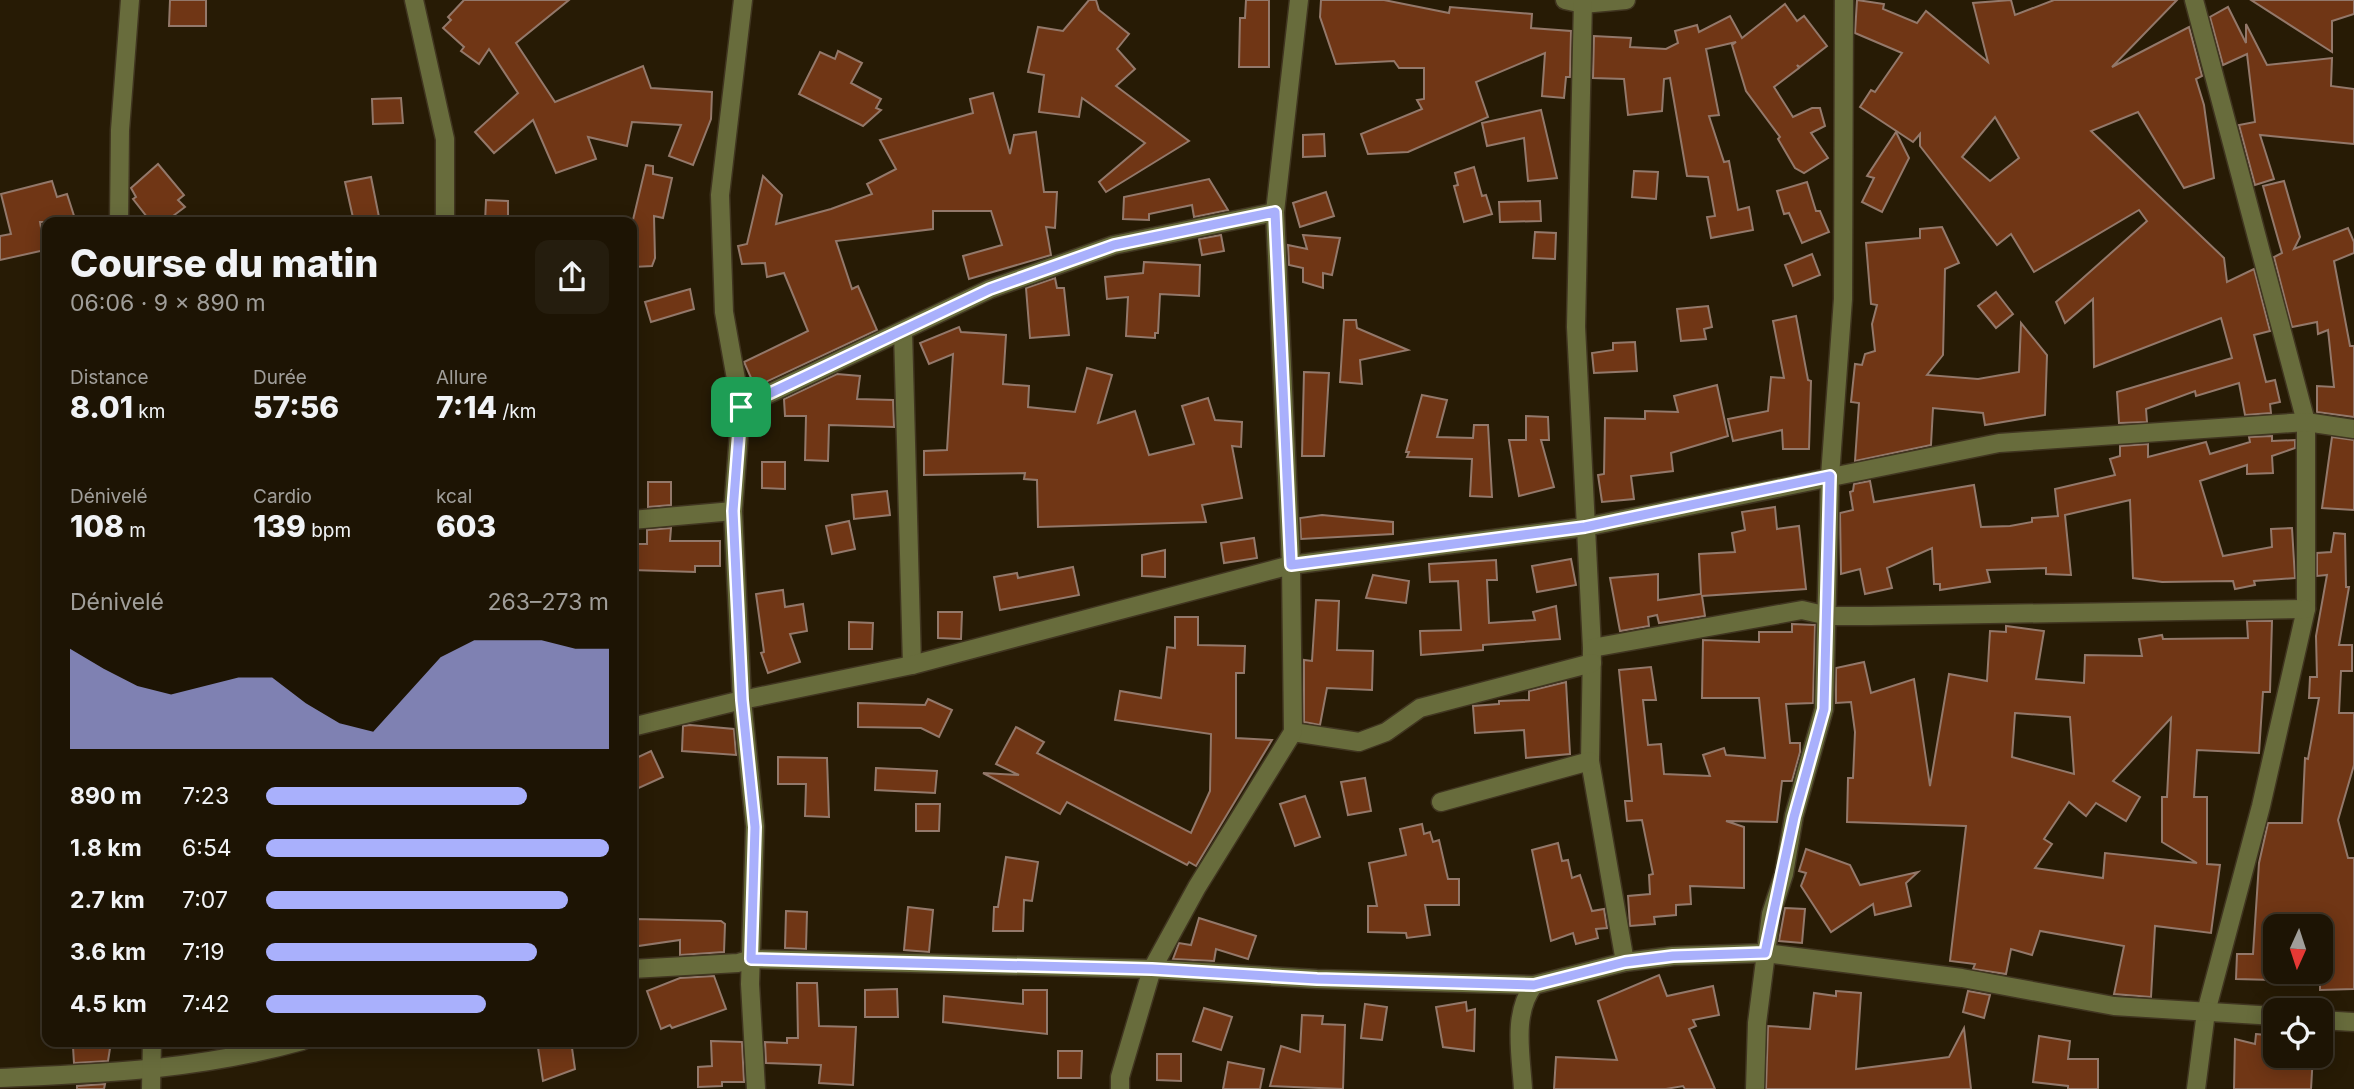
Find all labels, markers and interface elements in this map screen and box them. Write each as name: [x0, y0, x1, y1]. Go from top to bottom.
text: Course du matin: [70, 240, 379, 286]
button: share: [535, 240, 609, 314]
text: 06:06 · 9 × 890 m: [70, 289, 266, 317]
text: Distance: [70, 366, 148, 389]
text: Durée: [253, 366, 307, 389]
text: Allure: [436, 366, 487, 389]
pin: [711, 377, 771, 437]
icon: arrive: [722, 388, 760, 426]
text: 8.01: [70, 389, 133, 425]
text: 57:56: [253, 389, 339, 425]
text: 7:14: [436, 389, 497, 425]
text: km: [133, 400, 165, 423]
text: /km: [497, 400, 536, 423]
text: Dénivelé: [70, 485, 148, 508]
text: Cardio: [253, 485, 312, 508]
text: kcal: [436, 485, 472, 508]
text: 108: [70, 508, 124, 544]
text: 139: [253, 508, 306, 544]
text: 603: [436, 508, 496, 544]
text: m: [124, 519, 146, 542]
text: bpm: [306, 519, 351, 542]
text: Dénivelé: [70, 588, 164, 616]
text: 263–273 m: [488, 588, 609, 616]
text: 890 m: [70, 782, 142, 810]
text: 7:23: [182, 782, 229, 810]
text: 1.8 km: [70, 834, 142, 862]
text: 6:54: [182, 834, 232, 862]
text: 2.7 km: [70, 886, 145, 914]
text: 7:07: [182, 886, 228, 914]
north arrow: [2263, 914, 2333, 984]
map controls: [2263, 914, 2333, 1068]
text: 3.6 km: [70, 938, 146, 966]
text: 7:19: [182, 938, 225, 966]
text: 4.5 km: [70, 990, 147, 1018]
text: 7:42: [182, 990, 230, 1018]
button: locate: [2263, 998, 2333, 1068]

